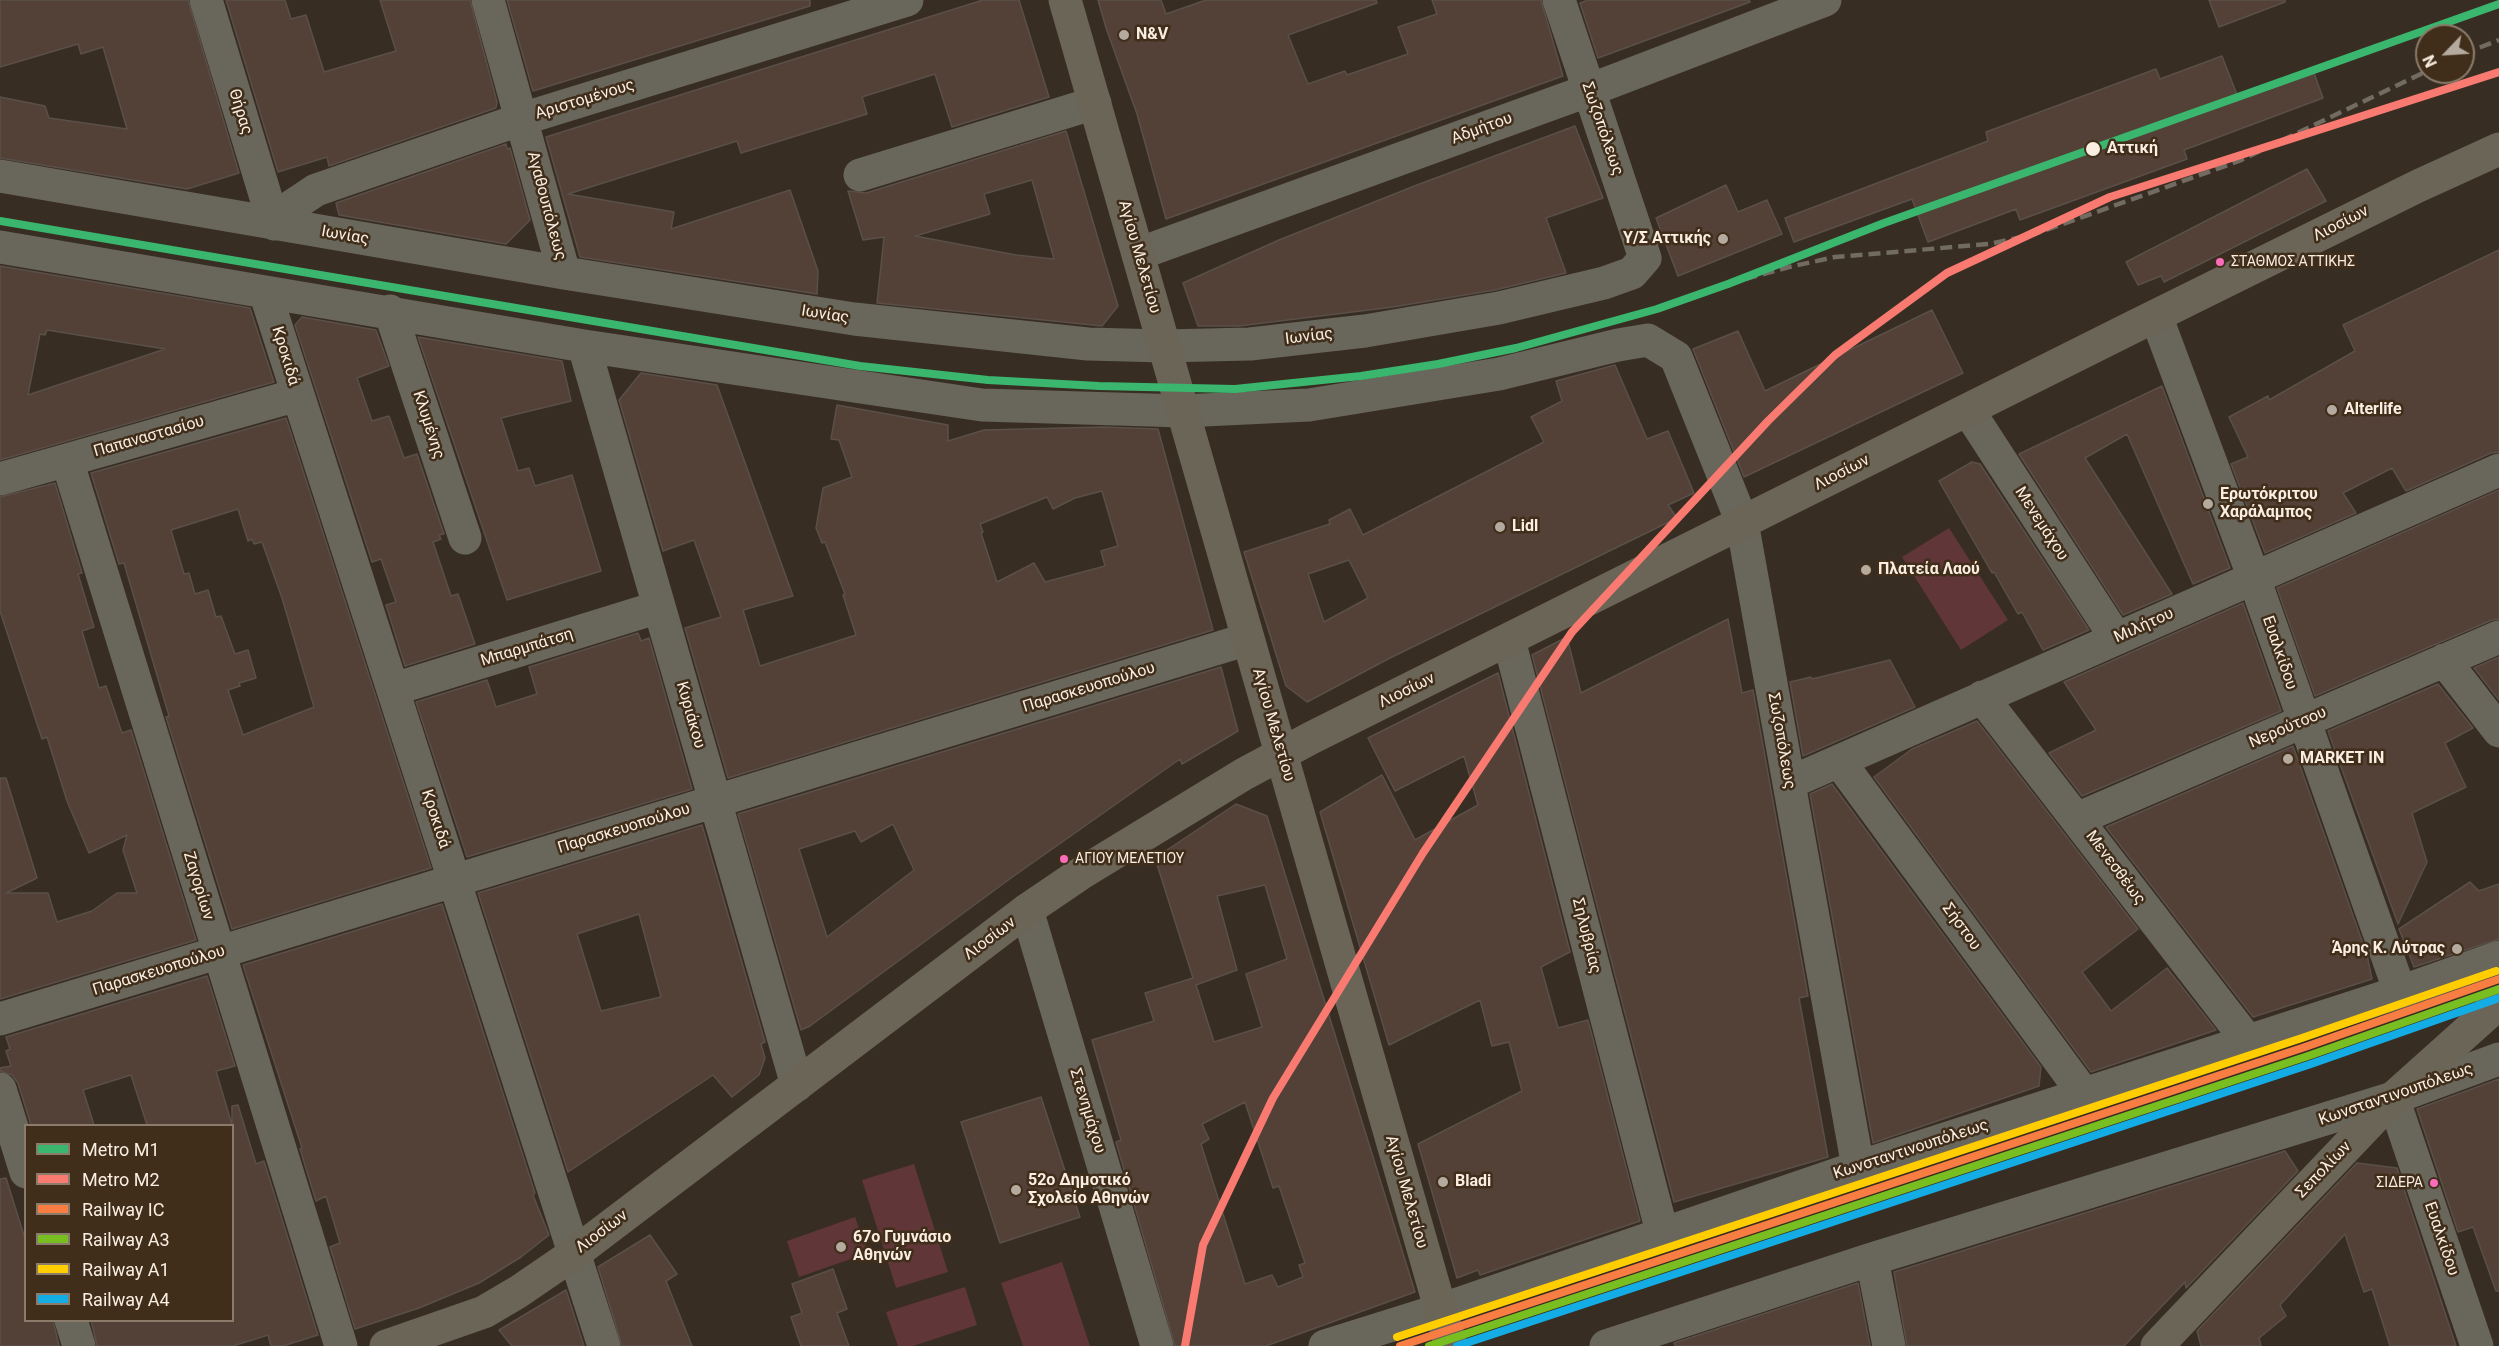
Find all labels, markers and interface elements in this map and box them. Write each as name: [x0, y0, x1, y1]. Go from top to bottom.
north arrow: [2415, 24, 2475, 84]
place label: N&V: [1136, 25, 1168, 45]
marker: N&V: [1117, 28, 1131, 42]
text: N: [2419, 52, 2441, 70]
street label: Αριστομένους: [533, 76, 637, 124]
street label: Σωζοπόλεως: [1577, 80, 1627, 178]
street label: Θήρας: [224, 87, 256, 137]
street label: Αδμήτου: [1449, 109, 1515, 149]
place label: Αττική: [2107, 139, 2158, 159]
marker: Αττική: [2084, 140, 2102, 158]
street label: Αγαθουπόλεως: [522, 149, 570, 263]
street label: Αγίου Μελετίου: [1114, 198, 1164, 316]
street label: Λιοσίων: [2310, 202, 2372, 246]
street label: Ιωνίας: [320, 222, 370, 250]
place label: Υ/Σ Αττικής: [1623, 229, 1711, 249]
marker: Υ/Σ Αττικής: [1716, 232, 1730, 246]
place label: ΣΤΑΘΜΟΣ ΑΤΤΙΚΗΣ: [2231, 254, 2355, 270]
marker: ΣΤΑΘΜΟΣ ΑΤΤΙΚΗΣ: [2214, 256, 2226, 268]
street label: Ιωνίας: [800, 302, 850, 328]
street label: Κροκιδά: [267, 324, 303, 388]
street label: Ιωνίας: [1284, 325, 1334, 349]
street label: Κλυμένης: [408, 388, 448, 462]
place label: Alterlife: [2344, 400, 2402, 420]
marker: Alterlife: [2325, 403, 2339, 417]
street label: Παπαναστασίου: [91, 412, 207, 462]
street label: Λιοσίων: [1811, 451, 1873, 495]
street label: Μενεμάχου: [2010, 484, 2072, 564]
place label: Ερωτόκριτου Χαράλαμπος: [2220, 485, 2318, 523]
marker: Ερωτόκριτου Χαράλαμπος: [2201, 497, 2215, 511]
place label: Lidl: [1512, 517, 1538, 537]
marker: Lidl: [1493, 520, 1507, 534]
place label: Πλατεία Λαού: [1878, 560, 1980, 580]
marker: Πλατεία Λαού: [1859, 563, 1873, 577]
street label: Μιλήτου: [2111, 604, 2177, 648]
street label: Ευαλκίδου: [2257, 614, 2301, 692]
street label: Μπαρμπάτση: [478, 625, 576, 671]
street label: Παρασκευοπούλου: [1021, 659, 1157, 717]
street label: Αγίου Μελετίου: [1248, 666, 1298, 784]
street label: Λιοσίων: [1376, 669, 1438, 713]
street label: Κυριάκου: [671, 679, 709, 751]
street label: Σωζοπόλεως: [1763, 691, 1799, 791]
street label: Νερούτσου: [2246, 703, 2330, 753]
place label: MARKET IN: [2300, 749, 2384, 769]
marker: MARKET IN: [2281, 752, 2295, 766]
street label: Κροκιδά: [417, 787, 453, 851]
street label: Παρασκευοπούλου: [556, 800, 692, 858]
street label: Μενεσθέως: [2081, 827, 2149, 909]
street label: Ζαγορίων: [178, 849, 218, 923]
place label: ΑΓΙΟΥ ΜΕΛΕΤΙΟΥ: [1075, 851, 1184, 867]
marker: ΑΓΙΟΥ ΜΕΛΕΤΙΟΥ: [1058, 853, 1070, 865]
street label: Σηλυβρίας: [1567, 896, 1605, 976]
street label: Σήστου: [1938, 900, 1984, 954]
street label: Λιοσίων: [960, 913, 1020, 965]
place label: Άρης Κ. Λύτρας: [2332, 939, 2445, 959]
street label: Παρασκευοπούλου: [91, 942, 227, 1000]
marker: Άρης Κ. Λύτρας: [2450, 942, 2464, 956]
street label: Κωνσταντινουπόλεως: [2316, 1060, 2476, 1130]
street label: Στενημάχου: [1065, 1066, 1109, 1156]
street label: Κωνσταντινουπόλεως: [1831, 1116, 1991, 1184]
legend: [24, 1124, 234, 1322]
street label: Αγίου Μελετίου: [1381, 1133, 1431, 1251]
street label: Σεπολίων: [2292, 1138, 2356, 1202]
text: Metro Μ1: [82, 1139, 160, 1160]
text: Metro Μ2: [82, 1169, 160, 1190]
place label: 52ο Δημοτικό Σχολείο Αθηνών: [1028, 1171, 1149, 1209]
place label: Bladi: [1455, 1172, 1491, 1192]
marker: Bladi: [1436, 1175, 1450, 1189]
place label: ΣΙΔΕΡΑ: [2376, 1175, 2423, 1191]
marker: ΣΙΔΕΡΑ: [2428, 1177, 2440, 1189]
marker: 52ο Δημοτικό Σχολείο Αθηνών: [1009, 1183, 1023, 1197]
text: Railway IC: [82, 1199, 164, 1220]
street label: Ευαλκίδου: [2419, 1200, 2463, 1278]
street label: Λιοσίων: [572, 1206, 632, 1258]
place label: 67ο Γυμνάσιο Αθηνών: [853, 1228, 951, 1266]
text: Railway A3: [82, 1229, 170, 1250]
marker: 67ο Γυμνάσιο Αθηνών: [834, 1240, 848, 1254]
text: Railway A1: [82, 1259, 170, 1280]
text: Railway A4: [82, 1289, 170, 1310]

